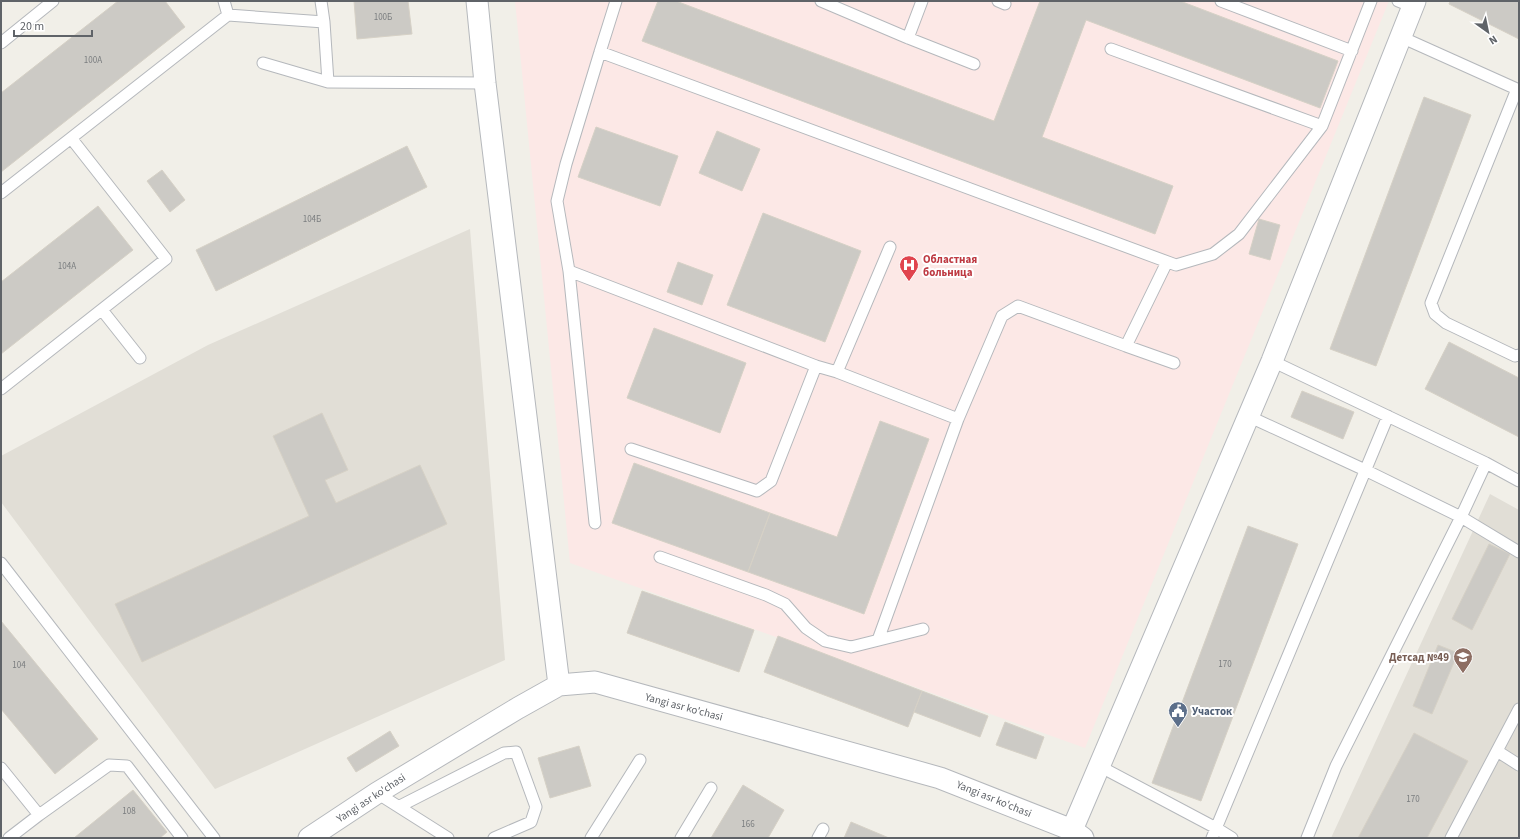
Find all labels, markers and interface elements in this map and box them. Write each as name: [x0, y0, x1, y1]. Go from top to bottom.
house number: 100Б: [374, 11, 392, 24]
scale bar: [14, 12, 92, 38]
north arrow: [1468, 12, 1508, 52]
text: 20 m: [20, 18, 44, 35]
text: N: [1486, 32, 1500, 48]
house number: 100А: [84, 54, 102, 67]
house number: 104Б: [303, 213, 321, 226]
place label: Областная больница: [923, 252, 977, 280]
hospital icon: Областная больница: [898, 254, 920, 282]
house number: 104А: [58, 260, 76, 273]
school or university icon: Детсад №49: [1452, 646, 1474, 674]
place label: Детсад №49: [1389, 650, 1449, 665]
house number: 170: [1218, 658, 1232, 671]
house number: 104: [12, 659, 26, 672]
street label: Yangi asr ko'chasi: [643, 689, 725, 725]
public building icon: Участок: [1167, 700, 1189, 728]
place label: Участок: [1192, 704, 1232, 719]
street label: Yangi asr ko'chasi: [333, 770, 409, 827]
street label: Yangi asr ko'chasi: [953, 777, 1034, 821]
house number: 170: [1406, 793, 1420, 806]
house number: 108: [122, 805, 136, 818]
house number: 166: [741, 818, 755, 831]

